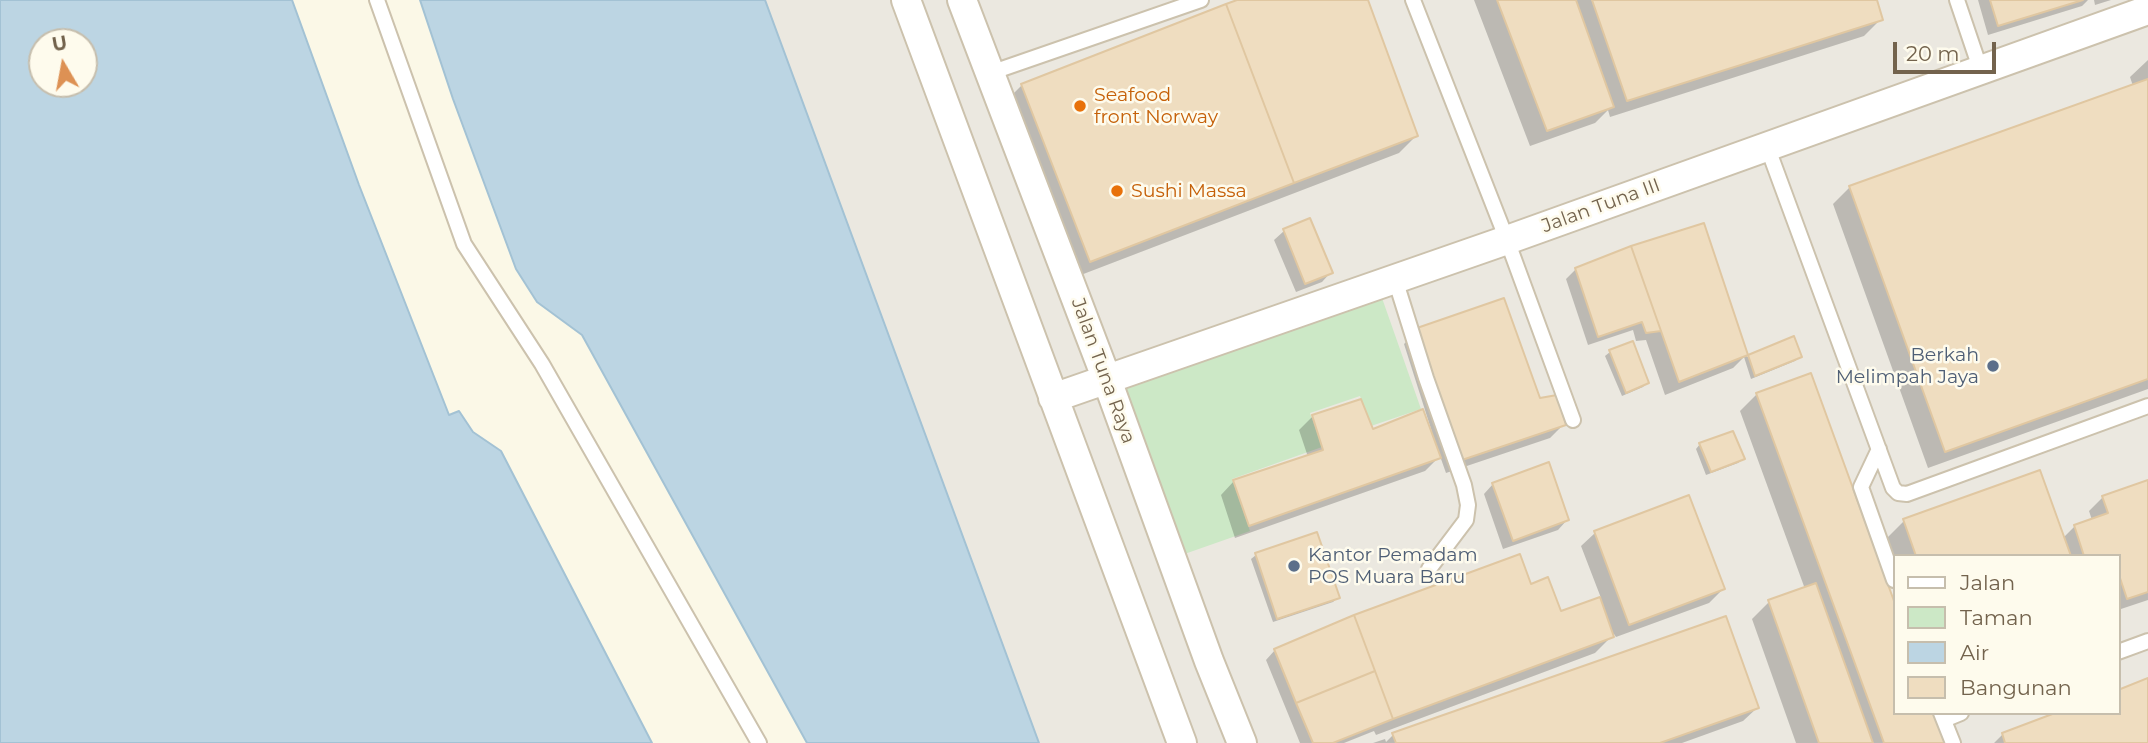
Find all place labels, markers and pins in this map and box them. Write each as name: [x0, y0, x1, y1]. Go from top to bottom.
place label: Seafood front Norway: [1094, 84, 1218, 128]
marker: Seafood front Norway: [1072, 98, 1088, 114]
place label: Sushi Massa: [1131, 180, 1247, 202]
marker: Sushi Massa: [1109, 183, 1125, 199]
place label: Berkah Melimpah Jaya: [1836, 344, 1979, 388]
marker: Berkah Melimpah Jaya: [1985, 358, 2001, 374]
place label: Kantor Pemadam POS Muara Baru: [1308, 544, 1478, 588]
marker: Kantor Pemadam POS Muara Baru: [1286, 558, 1302, 574]

